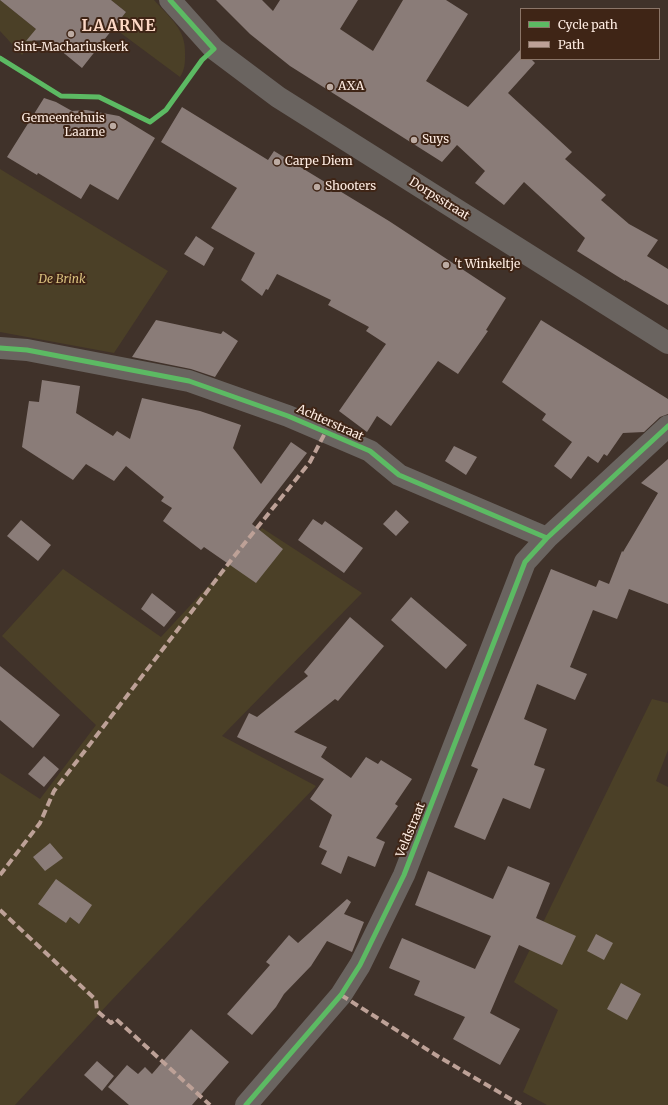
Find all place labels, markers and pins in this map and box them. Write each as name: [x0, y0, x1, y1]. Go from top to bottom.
marker: Sint-Machariuskerk: [66, 29, 76, 39]
place label: Sint-Machariuskerk: [14, 41, 128, 55]
place label: AXA: [338, 80, 364, 94]
marker: AXA: [325, 82, 335, 92]
place label: Gemeentehuis Laarne: [22, 112, 105, 140]
marker: Gemeentehuis Laarne: [108, 121, 118, 131]
place label: Suys: [422, 133, 449, 147]
marker: Suys: [409, 135, 419, 145]
place label: Carpe Diem: [285, 155, 353, 169]
marker: Carpe Diem: [272, 157, 282, 167]
place label: Shooters: [325, 180, 376, 194]
marker: Shooters: [312, 182, 322, 192]
place label: 't Winkeltje: [454, 258, 520, 272]
marker: 't Winkeltje: [441, 260, 451, 270]

